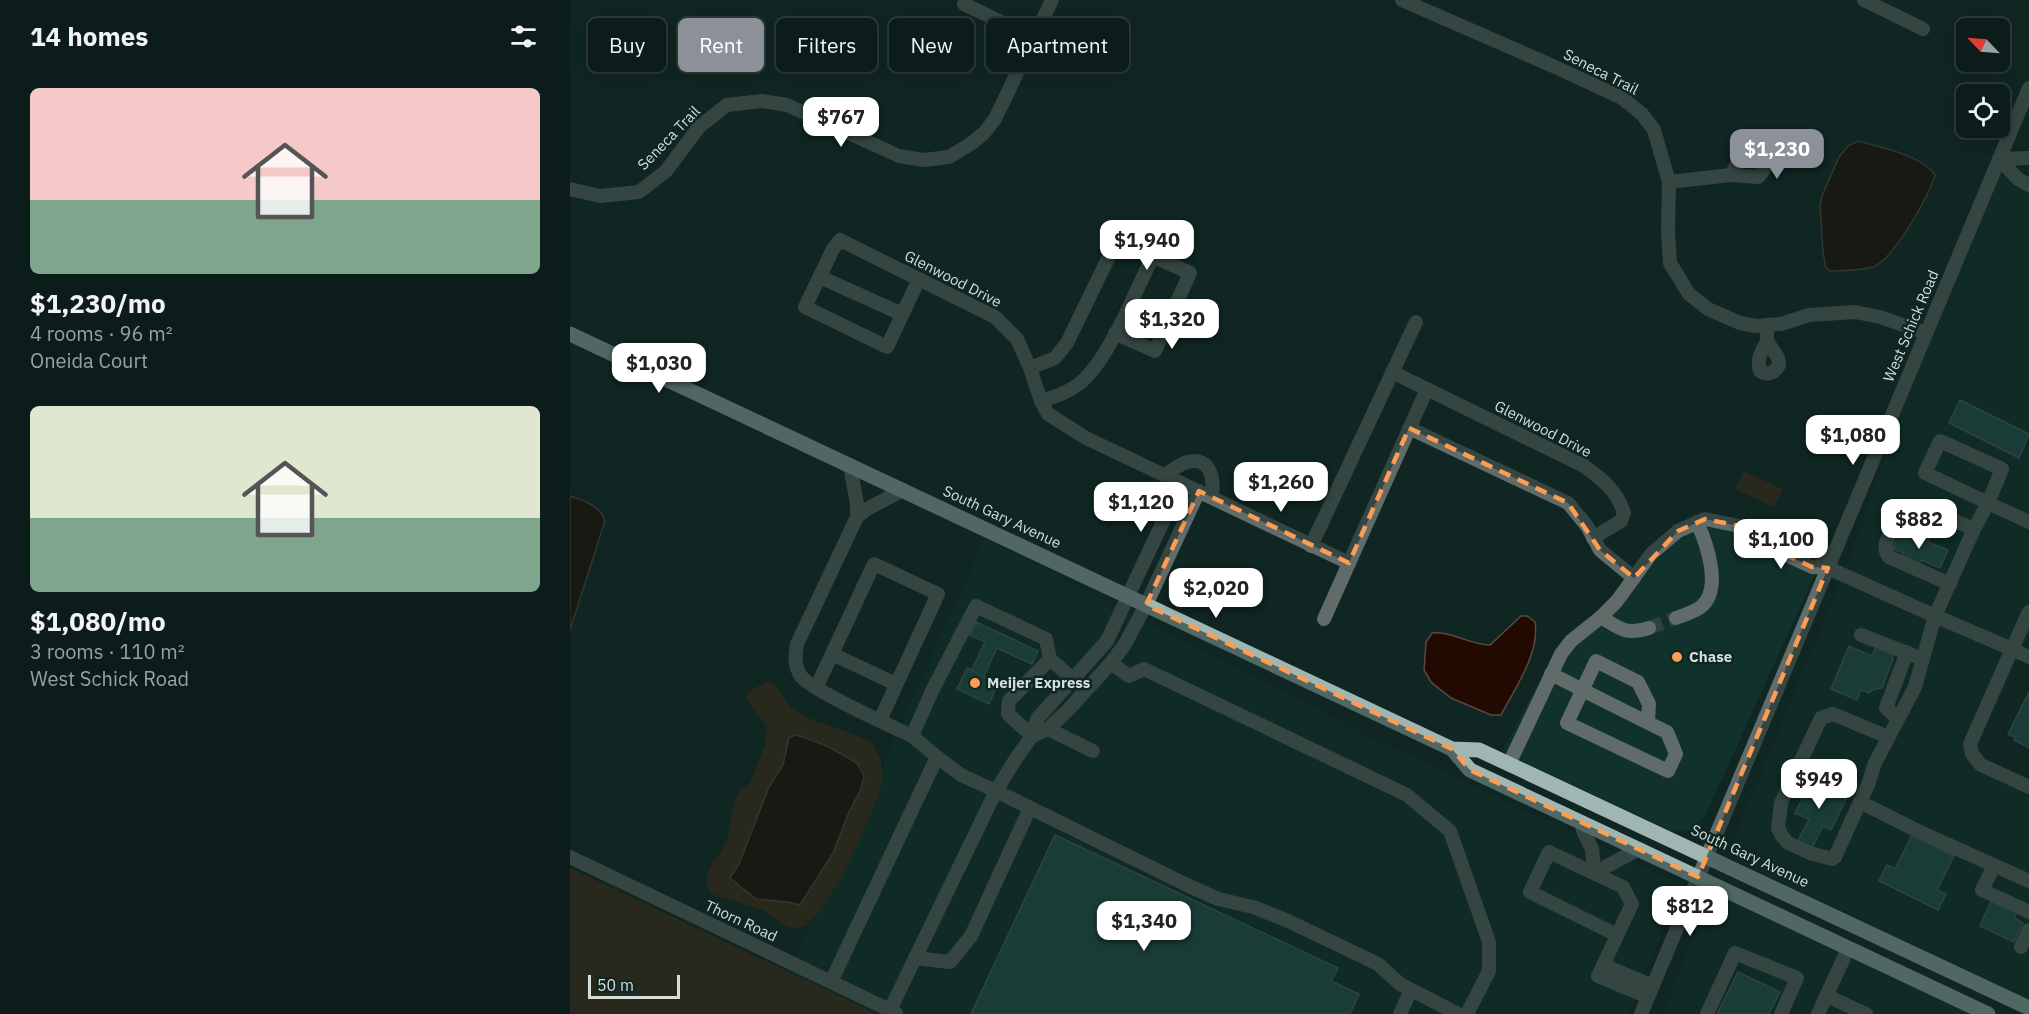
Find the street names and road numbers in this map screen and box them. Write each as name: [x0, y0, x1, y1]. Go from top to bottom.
street label: Seneca Trail: [1560, 44, 1642, 99]
street label: Seneca Trail: [633, 102, 704, 174]
street label: Glenwood Drive: [901, 246, 1005, 311]
street label: West Schick Road: [1878, 267, 1943, 384]
street label: Glenwood Drive: [1491, 396, 1595, 461]
street label: South Gary Avenue: [940, 481, 1064, 552]
street label: South Gary Avenue: [1688, 820, 1812, 891]
street label: Thorn Road: [702, 896, 780, 946]

